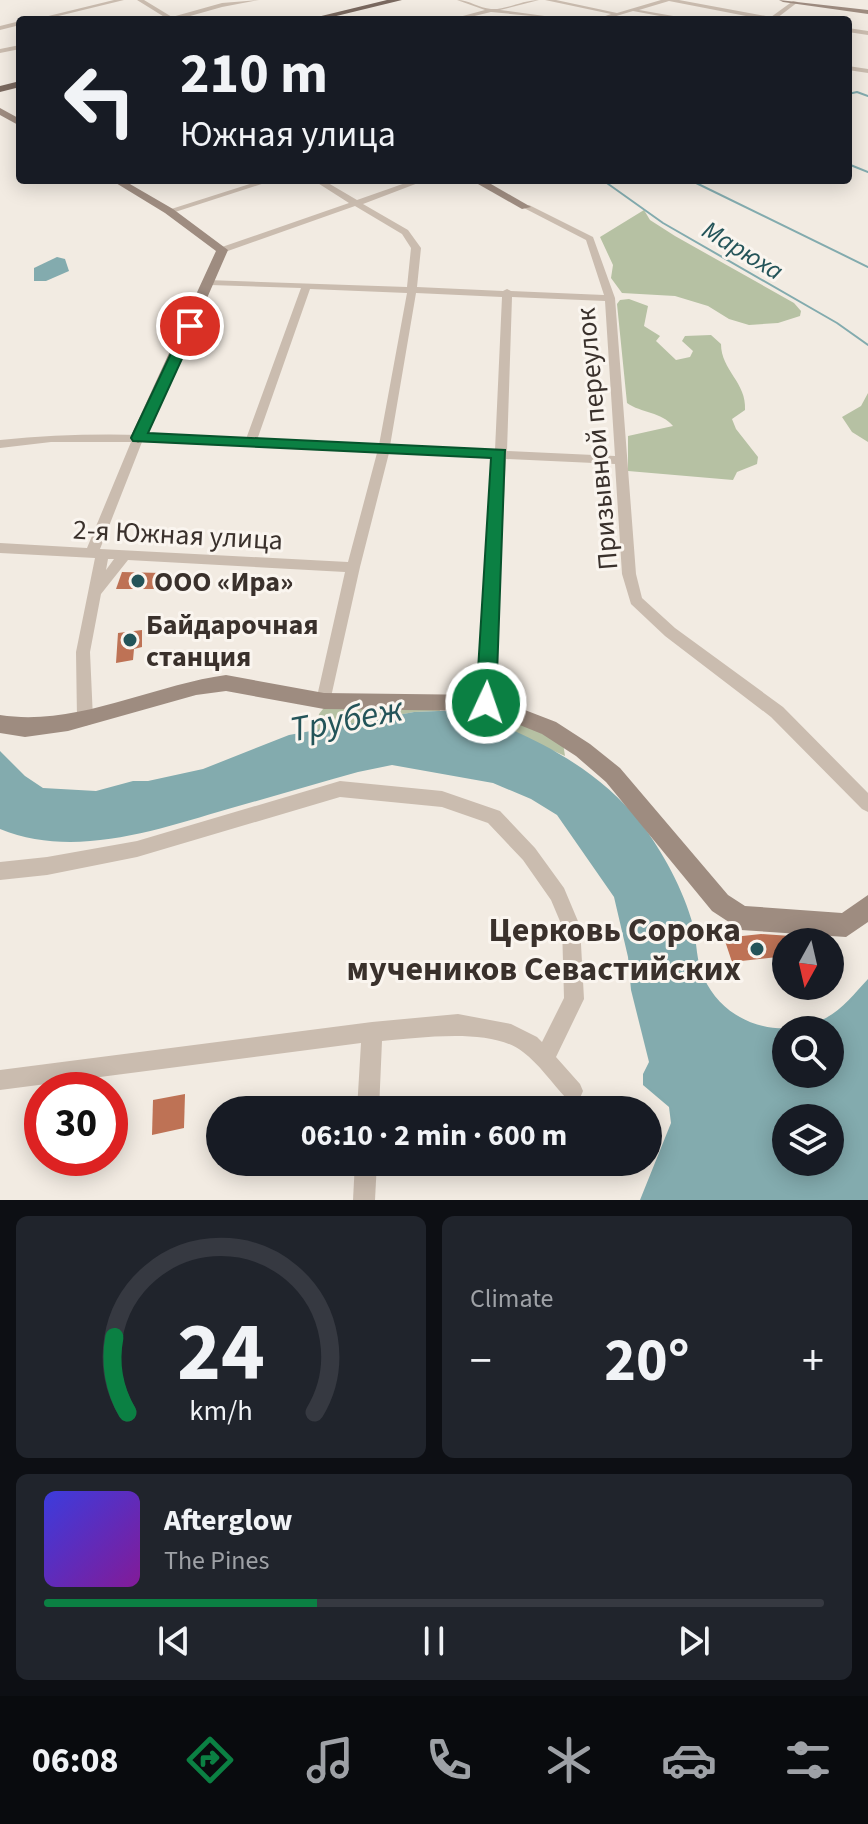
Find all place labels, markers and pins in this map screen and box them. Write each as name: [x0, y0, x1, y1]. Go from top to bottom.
pin: [156, 292, 224, 360]
place label: ООО «Ира»: [154, 562, 293, 602]
marker: ООО «Ира»: [129, 572, 147, 590]
place label: Байдарочная станция: [146, 605, 319, 677]
marker: Байдарочная станция: [121, 631, 139, 649]
place label: Церковь Сорока мучеников Севастийских: [347, 906, 741, 994]
marker: Церковь Сорока мучеников Севастийских: [748, 940, 766, 958]

